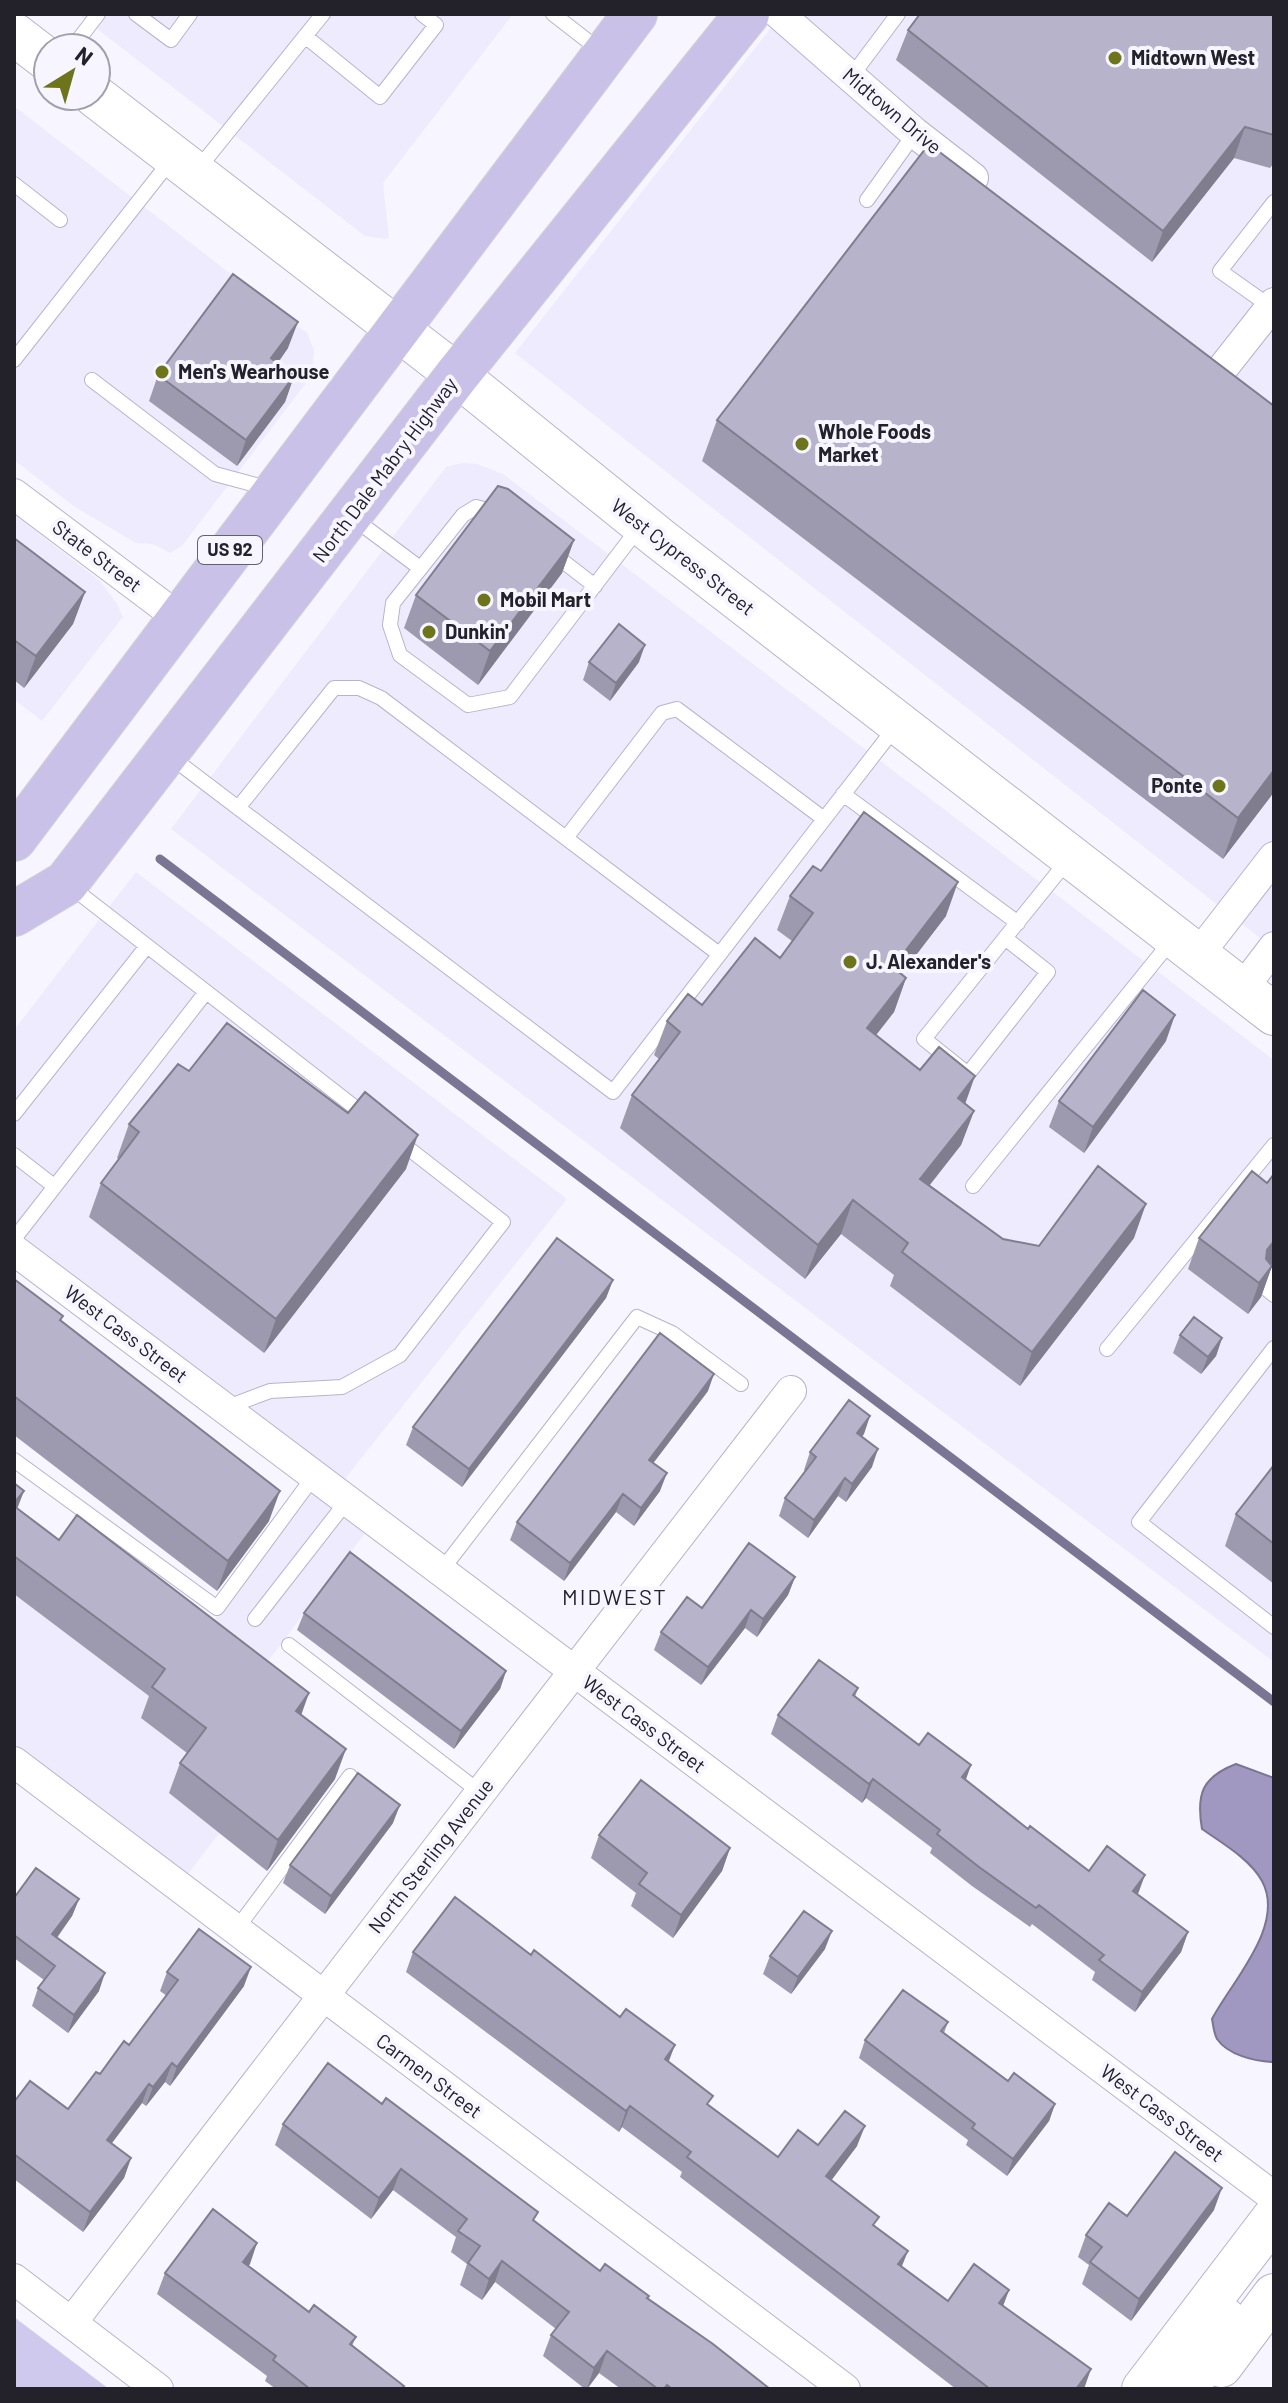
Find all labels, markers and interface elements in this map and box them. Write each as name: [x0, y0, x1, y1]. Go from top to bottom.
north arrow: [32, 32, 112, 112]
text: N: [71, 40, 98, 70]
place label: Midtown West: [1131, 45, 1255, 69]
marker: Midtown West: [1106, 49, 1124, 67]
street label: Midtown Drive: [838, 62, 947, 158]
place label: Men's Wearhouse: [178, 359, 330, 383]
marker: Men's Wearhouse: [153, 363, 171, 381]
street label: North Dale Mabry Highway: [307, 372, 462, 567]
place label: Whole Foods Market: [818, 419, 931, 466]
marker: Whole Foods Market: [793, 435, 811, 453]
street label: West Cypress Street: [607, 493, 760, 620]
street label: State Street: [48, 514, 147, 596]
road number: US 92: [198, 536, 262, 564]
place label: Mobil Mart: [500, 587, 591, 611]
marker: Mobil Mart: [475, 591, 493, 609]
place label: Dunkin': [445, 619, 509, 643]
marker: Dunkin': [420, 623, 438, 641]
place label: Ponte: [1151, 773, 1203, 797]
marker: Ponte: [1210, 777, 1228, 795]
place label: J. Alexander's: [866, 949, 991, 973]
marker: J. Alexander's: [841, 953, 859, 971]
street label: West Cass Street: [60, 1279, 193, 1387]
district label: MIDWEST: [562, 1583, 668, 1609]
street label: West Cass Street: [578, 1669, 711, 1777]
street label: North Sterling Avenue: [362, 1773, 498, 1937]
street label: Carmen Street: [372, 2028, 487, 2123]
street label: West Cass Street: [1096, 2058, 1229, 2166]

